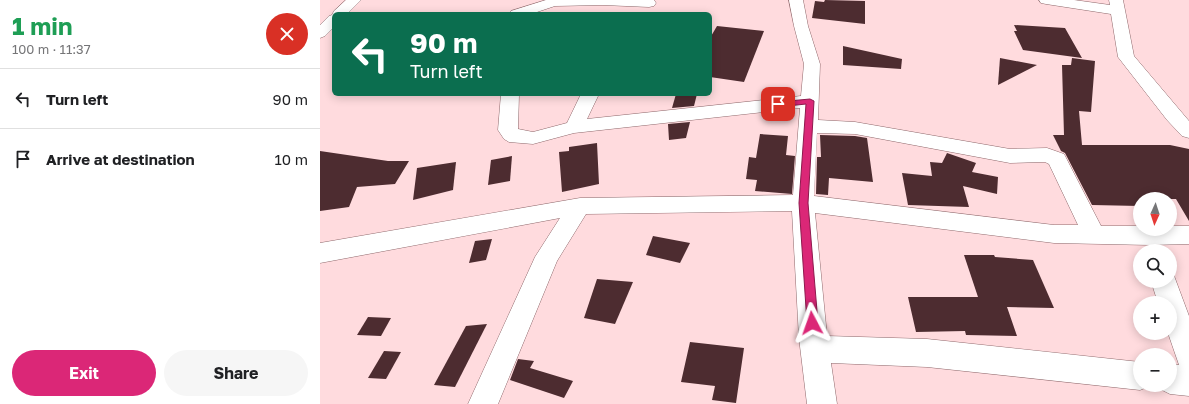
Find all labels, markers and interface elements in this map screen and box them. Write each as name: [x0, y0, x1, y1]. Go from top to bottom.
text: 1 min: [12, 11, 72, 40]
button: close: [266, 13, 308, 55]
text: 90 m: [410, 26, 477, 59]
icon: left: [344, 28, 396, 80]
text: 100 m · 11:37: [12, 41, 91, 57]
text: Turn left: [410, 60, 483, 82]
pin: [761, 87, 795, 121]
icon: left: [12, 88, 34, 110]
text: Turn left: [46, 90, 108, 108]
text: 90 m: [273, 90, 308, 108]
icon: arrive: [767, 93, 789, 115]
icon: arrive: [12, 148, 34, 170]
text: Arrive at destination: [46, 150, 195, 168]
text: 10 m: [274, 150, 308, 168]
north arrow: [1133, 192, 1177, 236]
map controls: [1133, 192, 1177, 392]
button: search: [1133, 244, 1177, 288]
button: +: [1133, 296, 1177, 340]
position arrow: [791, 302, 833, 344]
button: −: [1133, 348, 1177, 392]
button: Exit: [12, 350, 156, 396]
button: Share: [164, 350, 308, 396]

